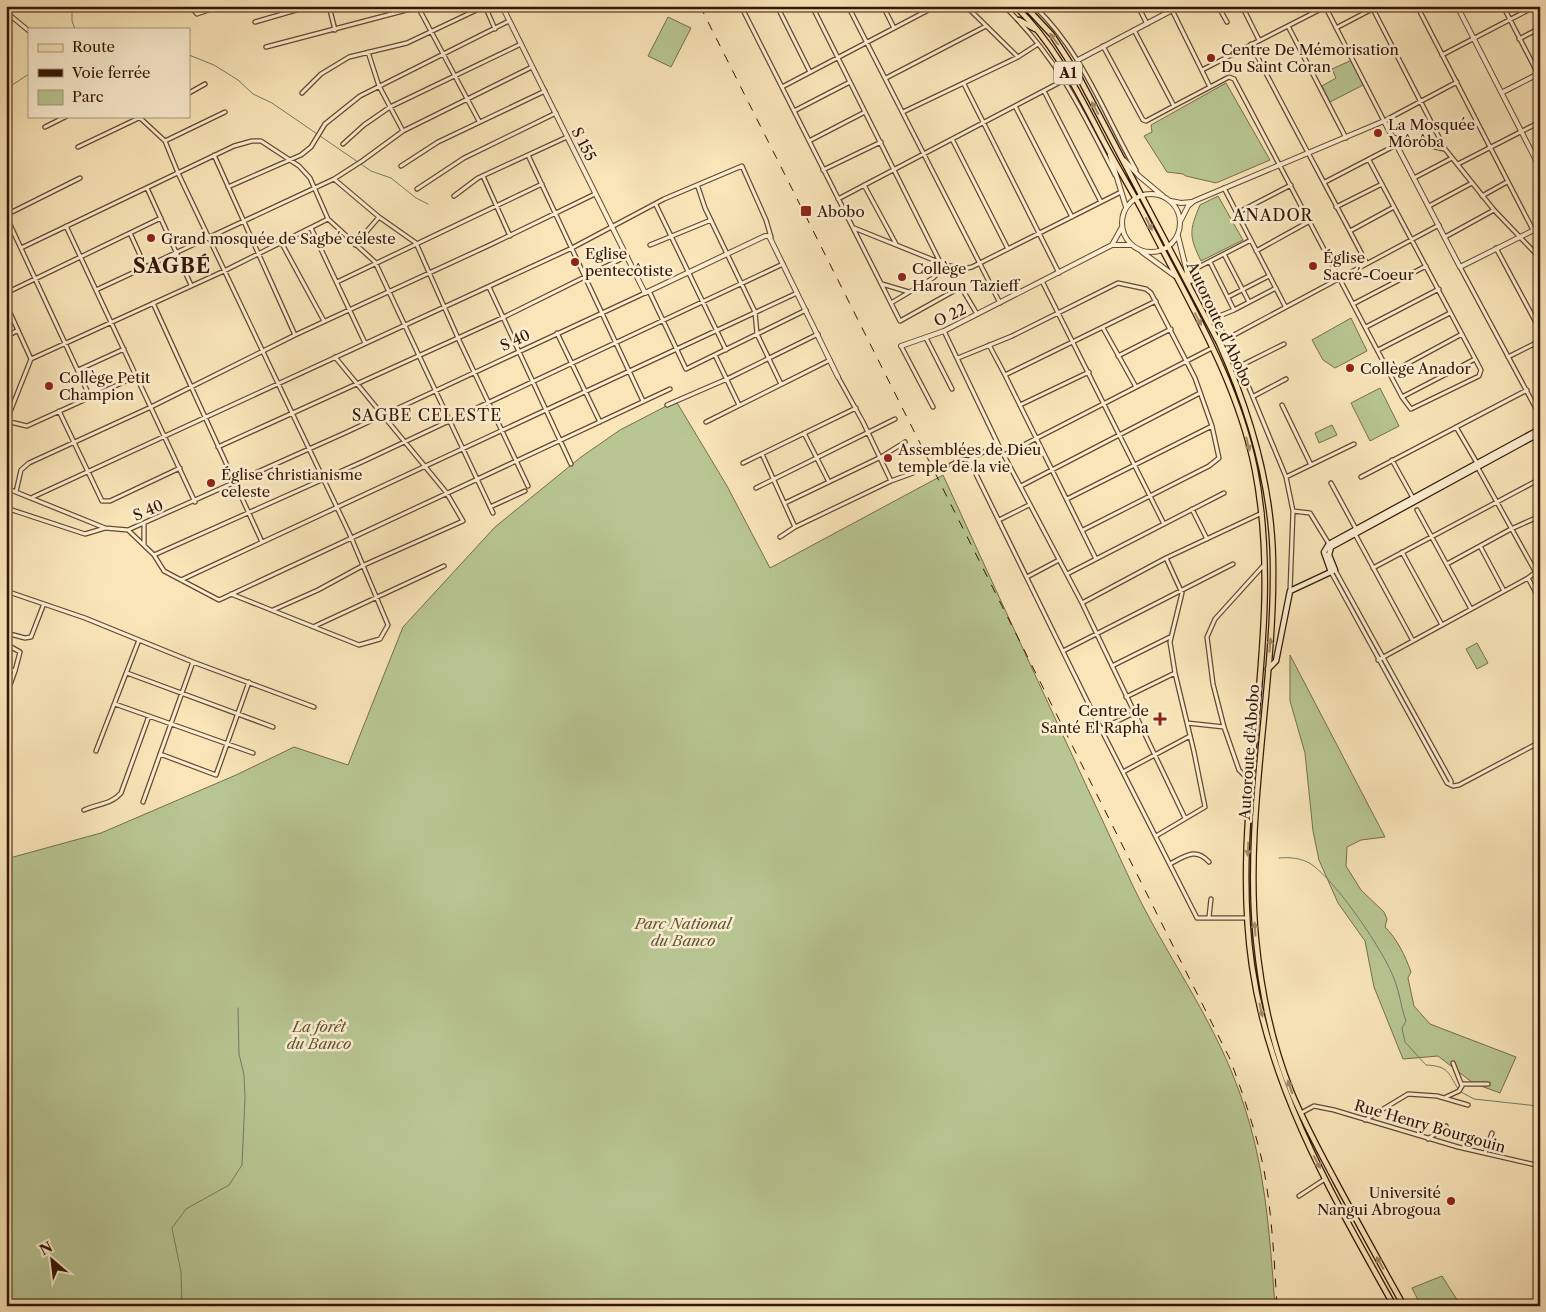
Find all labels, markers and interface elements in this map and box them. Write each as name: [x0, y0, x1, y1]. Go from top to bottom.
legend: [28, 28, 190, 118]
one-way arrow: [1049, 32, 1059, 46]
text: Route: [72, 37, 115, 56]
place label: Centre De Mémorisation Du Saint Coran: [1221, 40, 1399, 76]
marker: Centre De Mémorisation Du Saint Coran: [1205, 52, 1217, 64]
road number: A1: [1054, 62, 1082, 84]
text: Voie ferrée: [71, 63, 150, 82]
text: Parc: [72, 87, 104, 106]
one-way arrow: [1091, 100, 1099, 115]
place label: La Mosquée Môrôba: [1388, 115, 1475, 151]
street label: S 155: [567, 124, 601, 164]
marker: La Mosquée Môrôba: [1372, 127, 1384, 139]
place label: Abobo: [816, 202, 865, 221]
marker: Abobo: [799, 204, 813, 218]
district label: ANADOR: [1232, 205, 1314, 225]
one-way arrow: [1145, 217, 1153, 232]
place label: Grand mosquée de Sagbé céleste: [161, 229, 396, 248]
marker: Grand mosquée de Sagbé céleste: [145, 232, 157, 244]
place label: Eglise pentecôtiste: [585, 244, 673, 280]
place label: Église Sacré-Coeur: [1323, 248, 1414, 284]
district label: SAGBÉ: [133, 253, 211, 278]
marker: Eglise pentecôtiste: [569, 256, 581, 268]
street label: Autoroute d'Abobo: [1182, 257, 1257, 390]
place label: Collège Haroun Tazieff: [912, 259, 1021, 295]
marker: Église Sacré-Coeur: [1307, 260, 1319, 272]
marker: Collège Haroun Tazieff: [896, 271, 908, 283]
street label: O 22: [931, 299, 969, 331]
one-way arrow: [1194, 312, 1202, 326]
street label: S 40: [497, 325, 533, 355]
place label: Collège Anador: [1360, 359, 1471, 378]
marker: Collège Anador: [1344, 362, 1356, 374]
place label: Collège Petit Champion: [59, 368, 151, 404]
marker: Collège Petit Champion: [43, 380, 55, 392]
district label: SAGBE CELESTE: [352, 405, 502, 425]
one-way arrow: [1245, 436, 1253, 451]
place label: Assemblées de Dieu temple de la vie: [897, 440, 1041, 476]
marker: Assemblées de Dieu temple de la vie: [882, 452, 894, 464]
place label: Église christianisme celeste: [221, 465, 362, 501]
marker: Église christianisme celeste: [205, 477, 217, 489]
street label: S 40: [130, 495, 166, 525]
one-way arrow: [1266, 637, 1274, 653]
street label: Autoroute d'Abobo: [1235, 684, 1263, 821]
place label: Centre de Santé El Rapha: [1041, 701, 1149, 737]
marker: Centre de Santé El Rapha: [1153, 712, 1167, 726]
one-way arrow: [1244, 841, 1252, 857]
park label: Parc National du Banco: [634, 914, 734, 950]
one-way arrow: [1251, 921, 1259, 937]
one-way arrow: [1257, 1003, 1265, 1018]
park label: La forêt du Banco: [287, 1017, 351, 1053]
one-way arrow: [1286, 1080, 1293, 1095]
street label: Rue Henry Bourgouin: [1352, 1095, 1508, 1157]
one-way arrow: [1313, 1155, 1321, 1169]
place label: Université Nangui Abrogoua: [1317, 1183, 1441, 1219]
marker: Université Nangui Abrogoua: [1445, 1195, 1457, 1207]
north arrow: [28, 1234, 78, 1284]
text: N: [36, 1238, 55, 1259]
one-way arrow: [1376, 1256, 1384, 1270]

